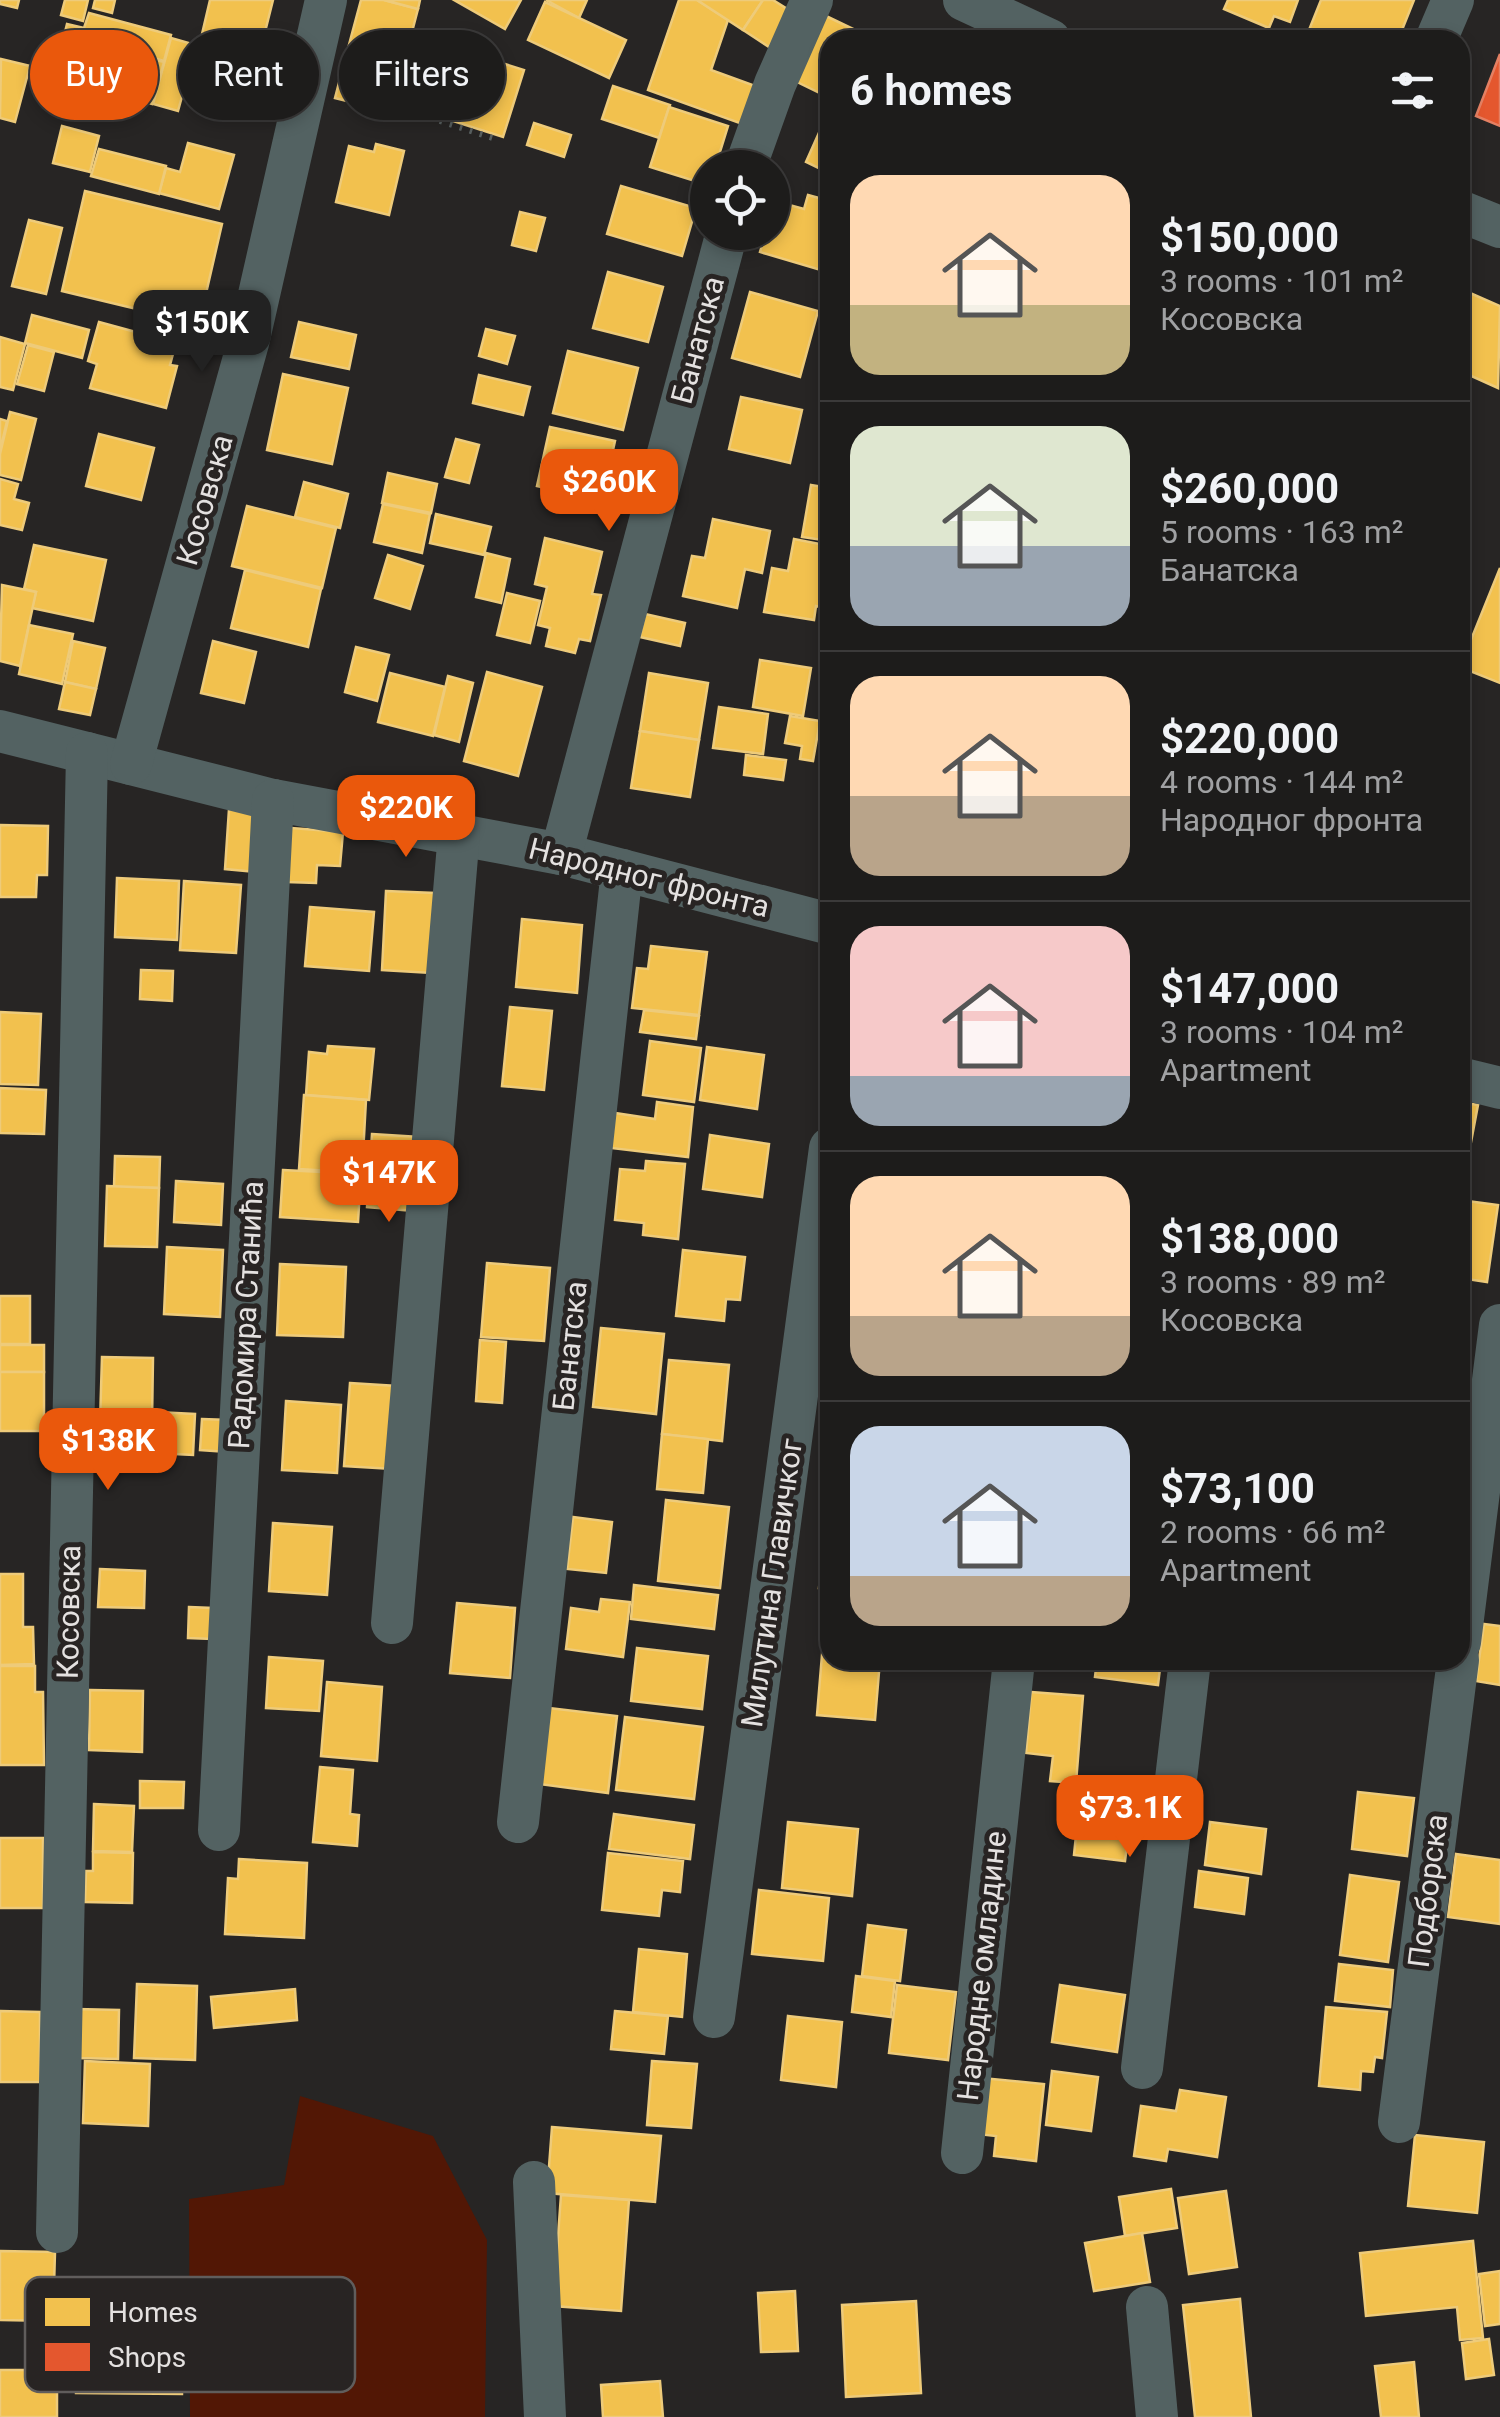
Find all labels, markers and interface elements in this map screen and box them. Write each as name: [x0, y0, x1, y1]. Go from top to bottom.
chip: Buy: [30, 30, 158, 120]
chip: Rent: [178, 30, 319, 120]
chip: Filters: [339, 30, 505, 120]
icon: filters: [1385, 63, 1440, 118]
text: 6 homes: [850, 66, 1012, 115]
map controls: [690, 150, 790, 250]
button: locate: [690, 150, 790, 250]
text: $150,000: [1160, 213, 1339, 262]
icon: home: [930, 215, 1050, 335]
text: 3 rooms · 101 m²: [1160, 262, 1403, 300]
street label: Банатска: [664, 273, 731, 407]
pin: $150K: [132, 290, 272, 375]
text: Косовска: [1160, 300, 1303, 338]
text: $150K: [155, 303, 249, 341]
street label: Косовска: [169, 431, 240, 569]
pin: $260K: [539, 449, 679, 534]
text: $260K: [562, 462, 656, 500]
text: $260,000: [1160, 464, 1339, 513]
icon: home: [930, 466, 1050, 586]
text: 5 rooms · 163 m²: [1160, 513, 1403, 551]
text: Банатска: [1160, 551, 1299, 589]
text: $220,000: [1160, 714, 1339, 763]
icon: home: [930, 716, 1050, 836]
text: 4 rooms · 144 m²: [1160, 763, 1403, 801]
pin: $220K: [336, 775, 476, 860]
text: $220K: [359, 788, 453, 826]
text: Народног фронта: [1160, 801, 1423, 839]
street label: Народног фронта: [525, 831, 773, 924]
text: $147,000: [1160, 964, 1339, 1013]
icon: home: [930, 966, 1050, 1086]
text: 3 rooms · 104 m²: [1160, 1013, 1403, 1051]
text: Apartment: [1160, 1051, 1312, 1089]
pin: $147K: [319, 1140, 459, 1225]
text: $147K: [342, 1153, 436, 1191]
street label: Радомира Станића: [221, 1180, 270, 1450]
text: $138,000: [1160, 1214, 1339, 1263]
icon: home: [930, 1216, 1050, 1336]
text: 3 rooms · 89 m²: [1160, 1263, 1385, 1301]
street label: Банатска: [545, 1279, 594, 1412]
text: Косовска: [1160, 1301, 1303, 1339]
pin: $138K: [38, 1408, 178, 1493]
text: $138K: [61, 1421, 155, 1459]
street label: Милутина Главичког: [734, 1436, 809, 1729]
text: $73,100: [1160, 1464, 1315, 1513]
icon: home: [930, 1466, 1050, 1586]
text: 2 rooms · 66 m²: [1160, 1513, 1385, 1551]
street label: Косовска: [50, 1545, 87, 1679]
text: Apartment: [1160, 1551, 1312, 1589]
pin: $73.1K: [1049, 1775, 1211, 1860]
text: $73.1K: [1078, 1788, 1182, 1826]
street label: Подборска: [1401, 1812, 1454, 1970]
street label: Народне омладине: [950, 1829, 1013, 2103]
legend: [25, 2277, 355, 2392]
text: Homes: [108, 2296, 198, 2329]
text: Shops: [108, 2341, 186, 2374]

